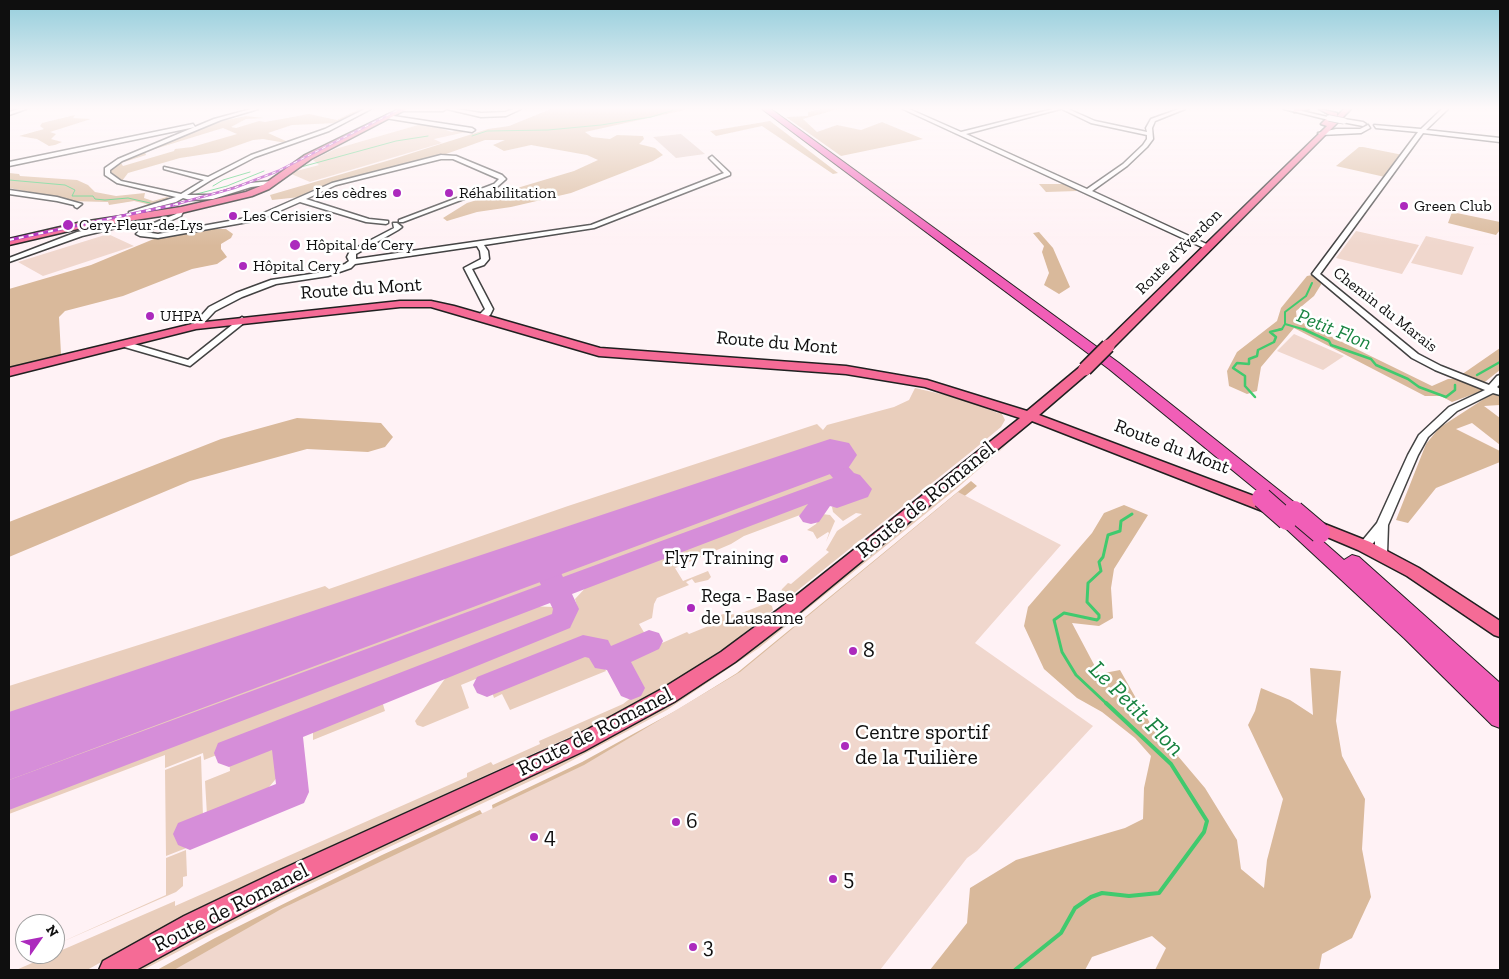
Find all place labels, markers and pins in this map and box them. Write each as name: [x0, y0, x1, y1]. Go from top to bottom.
place label: Les cèdres: [315, 183, 387, 203]
place label: Réhabilitation: [459, 183, 556, 203]
marker: Les cèdres: [391, 187, 403, 199]
marker: Réhabilitation: [443, 187, 455, 199]
place label: Green Club: [1414, 196, 1492, 216]
marker: Green Club: [1398, 200, 1410, 212]
place label: Les Cerisiers: [243, 206, 332, 226]
marker: Les Cerisiers: [227, 210, 239, 222]
place label: Cery-Fleur-de-Lys: [79, 215, 203, 235]
marker: Cery-Fleur-de-Lys: [61, 218, 75, 232]
place label: Hôpital de Cery: [306, 235, 413, 255]
marker: Hôpital de Cery: [288, 238, 302, 252]
place label: Hôpital Cery: [253, 256, 341, 276]
marker: Hôpital Cery: [237, 260, 249, 272]
place label: UHPA: [160, 306, 202, 326]
marker: UHPA: [144, 310, 156, 322]
place label: Fly7 Training: [664, 548, 774, 570]
marker: Fly7 Training: [778, 553, 790, 565]
place label: Rega - Base de Lausanne: [701, 586, 803, 630]
marker: Rega - Base de Lausanne: [685, 602, 697, 614]
place label: 8: [863, 638, 875, 664]
marker: 8: [847, 645, 859, 657]
place label: Centre sportif de la Tuilière: [855, 720, 988, 771]
marker: Centre sportif de la Tuilière: [839, 740, 851, 752]
place label: 6: [686, 809, 698, 835]
marker: 6: [670, 816, 682, 828]
place label: 4: [544, 824, 556, 850]
marker: 4: [528, 831, 540, 843]
place label: 5: [843, 866, 854, 892]
marker: 5: [827, 873, 839, 885]
place label: 3: [703, 934, 714, 960]
marker: 3: [687, 941, 699, 953]

